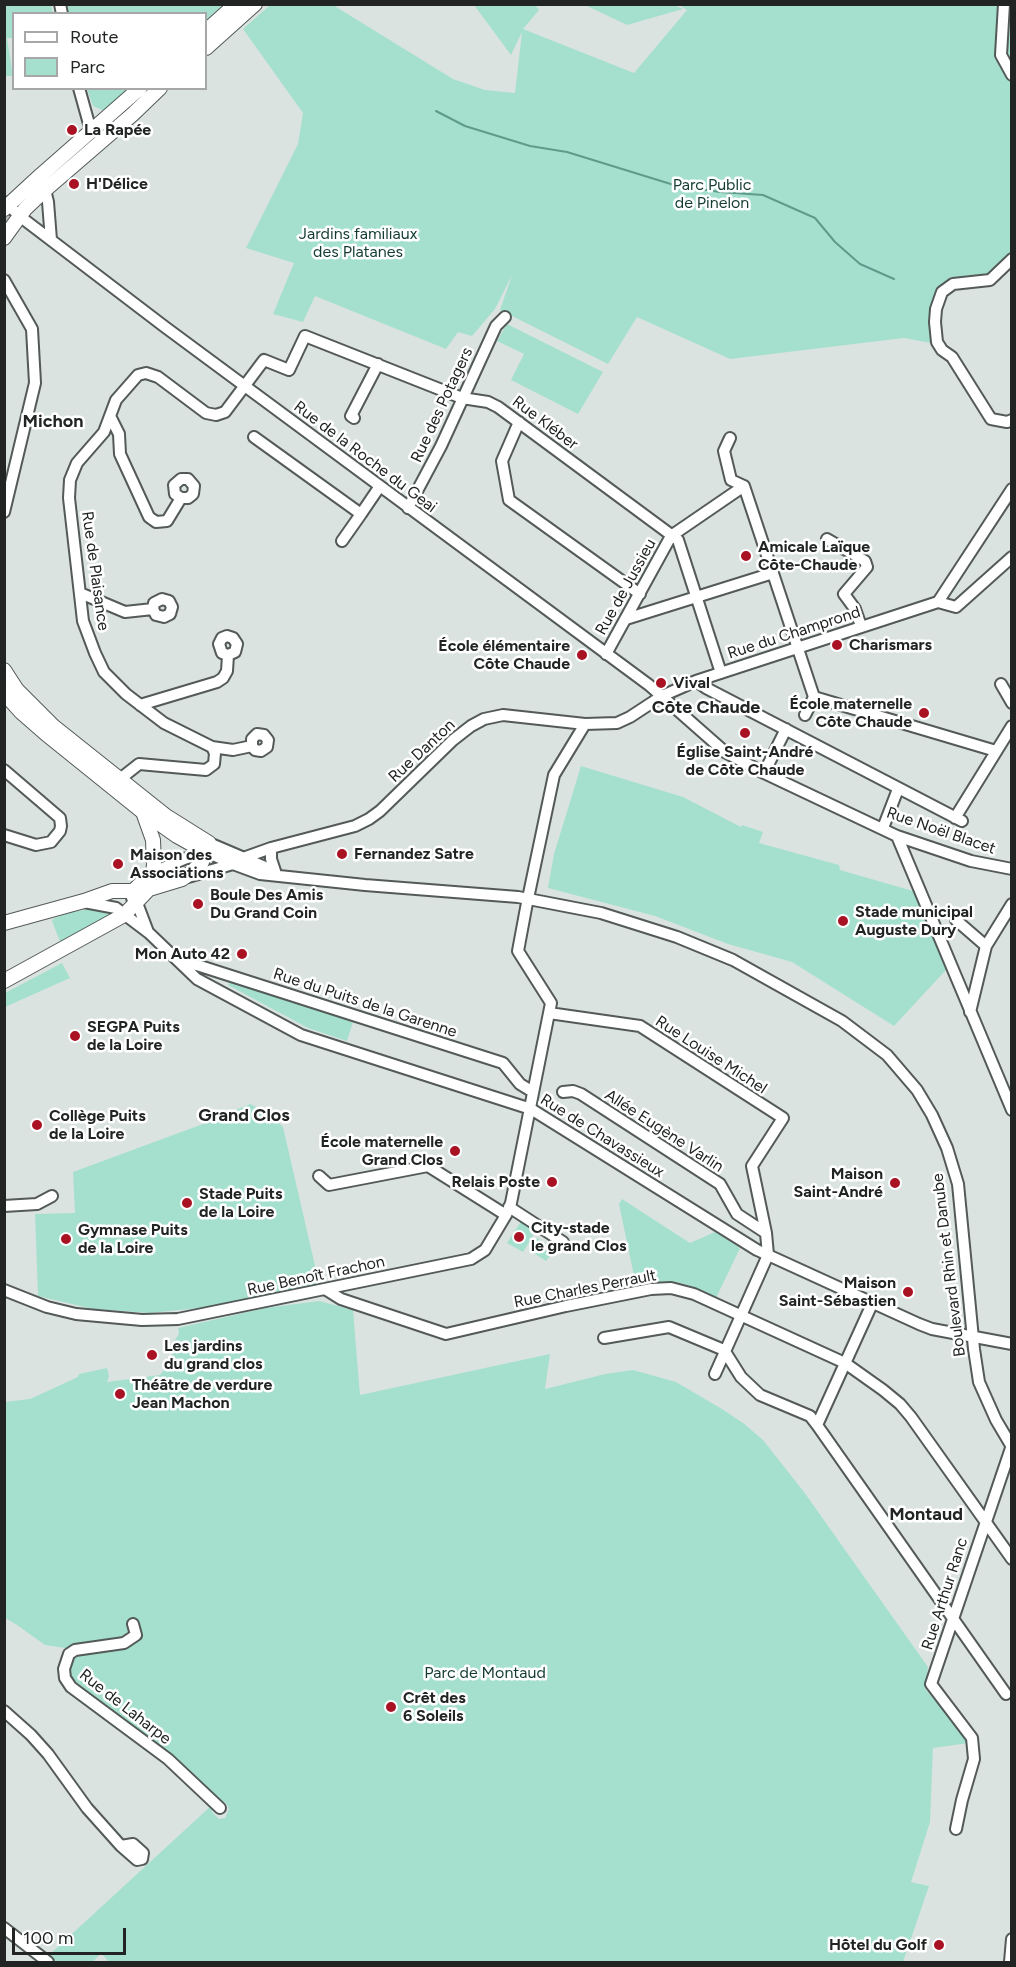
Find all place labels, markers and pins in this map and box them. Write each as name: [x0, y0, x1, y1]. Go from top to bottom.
place label: La Rapée: [84, 120, 151, 140]
marker: La Rapée: [65, 123, 79, 137]
place label: H'Délice: [86, 174, 148, 194]
marker: H'Délice: [67, 177, 81, 191]
place label: Amicale Laïque Côte-Chaude: [758, 537, 870, 575]
marker: Amicale Laïque Côte-Chaude: [739, 549, 753, 563]
place label: Charismars: [849, 635, 932, 655]
place label: École élémentaire Côte Chaude: [438, 636, 570, 674]
marker: Charismars: [830, 638, 844, 652]
marker: École élémentaire Côte Chaude: [575, 648, 589, 662]
place label: Vival: [673, 673, 710, 693]
marker: Vival: [654, 676, 668, 690]
place label: École maternelle Côte Chaude: [790, 694, 912, 732]
marker: École maternelle Côte Chaude: [917, 706, 931, 720]
marker: Église Saint-André de Côte Chaude: [738, 726, 752, 740]
place label: Église Saint-André de Côte Chaude: [677, 742, 813, 780]
place label: Fernandez Satre: [354, 844, 474, 864]
place label: Maison des Associations: [130, 845, 224, 883]
marker: Fernandez Satre: [335, 847, 349, 861]
marker: Maison des Associations: [111, 857, 125, 871]
place label: Boule Des Amis Du Grand Coin: [210, 885, 323, 923]
marker: Boule Des Amis Du Grand Coin: [191, 897, 205, 911]
place label: Stade municipal Auguste Dury: [855, 902, 973, 940]
marker: Stade municipal Auguste Dury: [836, 914, 850, 928]
place label: Mon Auto 42: [135, 944, 230, 964]
marker: Mon Auto 42: [235, 947, 249, 961]
place label: SEGPA Puits de la Loire: [87, 1017, 180, 1055]
marker: SEGPA Puits de la Loire: [68, 1029, 82, 1043]
place label: Collège Puits de la Loire: [49, 1106, 146, 1144]
marker: Collège Puits de la Loire: [30, 1118, 44, 1132]
place label: École maternelle Grand Clos: [321, 1132, 443, 1170]
marker: École maternelle Grand Clos: [448, 1144, 462, 1158]
place label: Maison Saint-André: [794, 1164, 883, 1202]
place label: Relais Poste: [452, 1172, 540, 1192]
marker: Relais Poste: [545, 1175, 559, 1189]
marker: Maison Saint-André: [888, 1176, 902, 1190]
place label: Stade Puits de la Loire: [199, 1184, 283, 1222]
marker: Stade Puits de la Loire: [180, 1196, 194, 1210]
place label: City-stade le grand Clos: [531, 1218, 627, 1256]
place label: Gymnase Puits de la Loire: [78, 1220, 188, 1258]
marker: City-stade le grand Clos: [512, 1230, 526, 1244]
marker: Gymnase Puits de la Loire: [59, 1232, 73, 1246]
place label: Maison Saint-Sébastien: [779, 1273, 896, 1311]
marker: Maison Saint-Sébastien: [901, 1285, 915, 1299]
place label: Les jardins du grand clos: [164, 1336, 262, 1374]
marker: Les jardins du grand clos: [145, 1348, 159, 1362]
place label: Théâtre de verdure Jean Machon: [132, 1375, 272, 1413]
marker: Théâtre de verdure Jean Machon: [113, 1387, 127, 1401]
place label: Crêt des 6 Soleils: [403, 1688, 466, 1726]
marker: Crêt des 6 Soleils: [384, 1700, 398, 1714]
place label: Hôtel du Golf: [829, 1935, 927, 1955]
marker: Hôtel du Golf: [932, 1938, 946, 1952]

